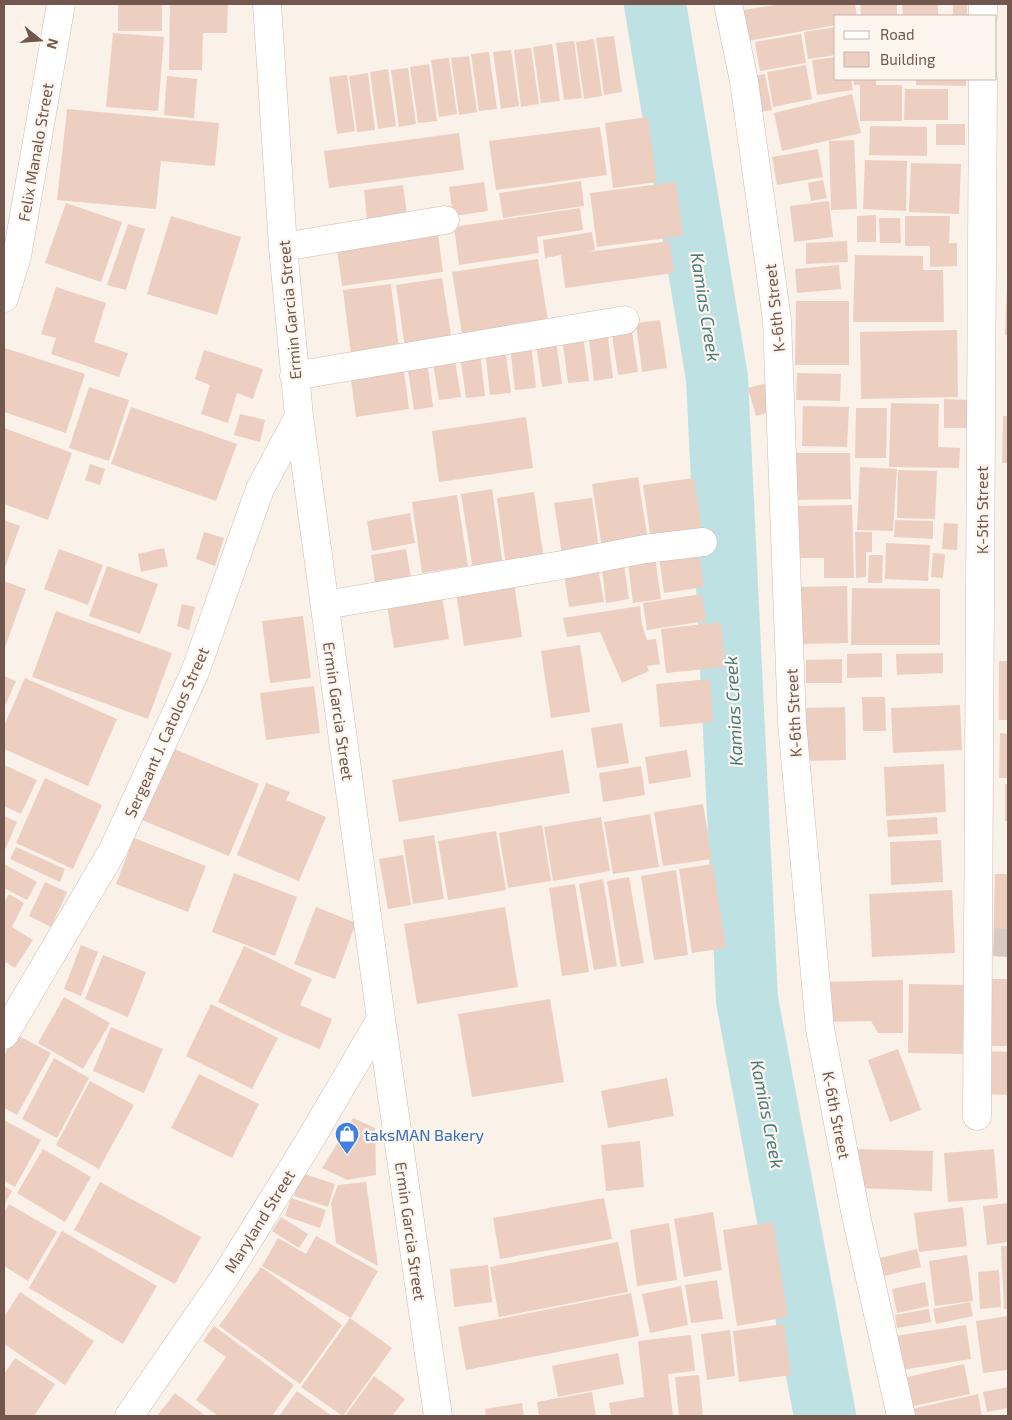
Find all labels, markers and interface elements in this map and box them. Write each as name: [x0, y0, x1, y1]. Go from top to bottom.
north arrow: [15, 15, 65, 65]
legend: [834, 15, 997, 80]
text: Road: [880, 25, 915, 43]
text: N: [43, 37, 63, 51]
text: Building: [880, 50, 936, 68]
street label: Felix Manalo Street: [13, 81, 57, 223]
street label: Ermin Garcia Street: [273, 240, 305, 380]
water label: Kamias Creek: [687, 251, 725, 363]
street label: K-6th Street: [760, 263, 788, 353]
street label: K-5th Street: [972, 466, 991, 554]
street label: Ermin Garcia Street: [320, 640, 358, 782]
street label: Sergeant J. Catolos Street: [120, 644, 212, 820]
water label: Kamias Creek: [719, 655, 747, 767]
street label: K-6th Street: [781, 668, 805, 758]
water label: Kamias Creek: [747, 1058, 789, 1170]
street label: K-6th Street: [819, 1070, 855, 1160]
shop icon: taksMAN Bakery: [334, 1121, 360, 1155]
place label: taksMAN Bakery: [364, 1125, 485, 1144]
street label: Ermin Garcia Street: [392, 1160, 430, 1302]
street label: Maryland Street: [220, 1166, 298, 1276]

